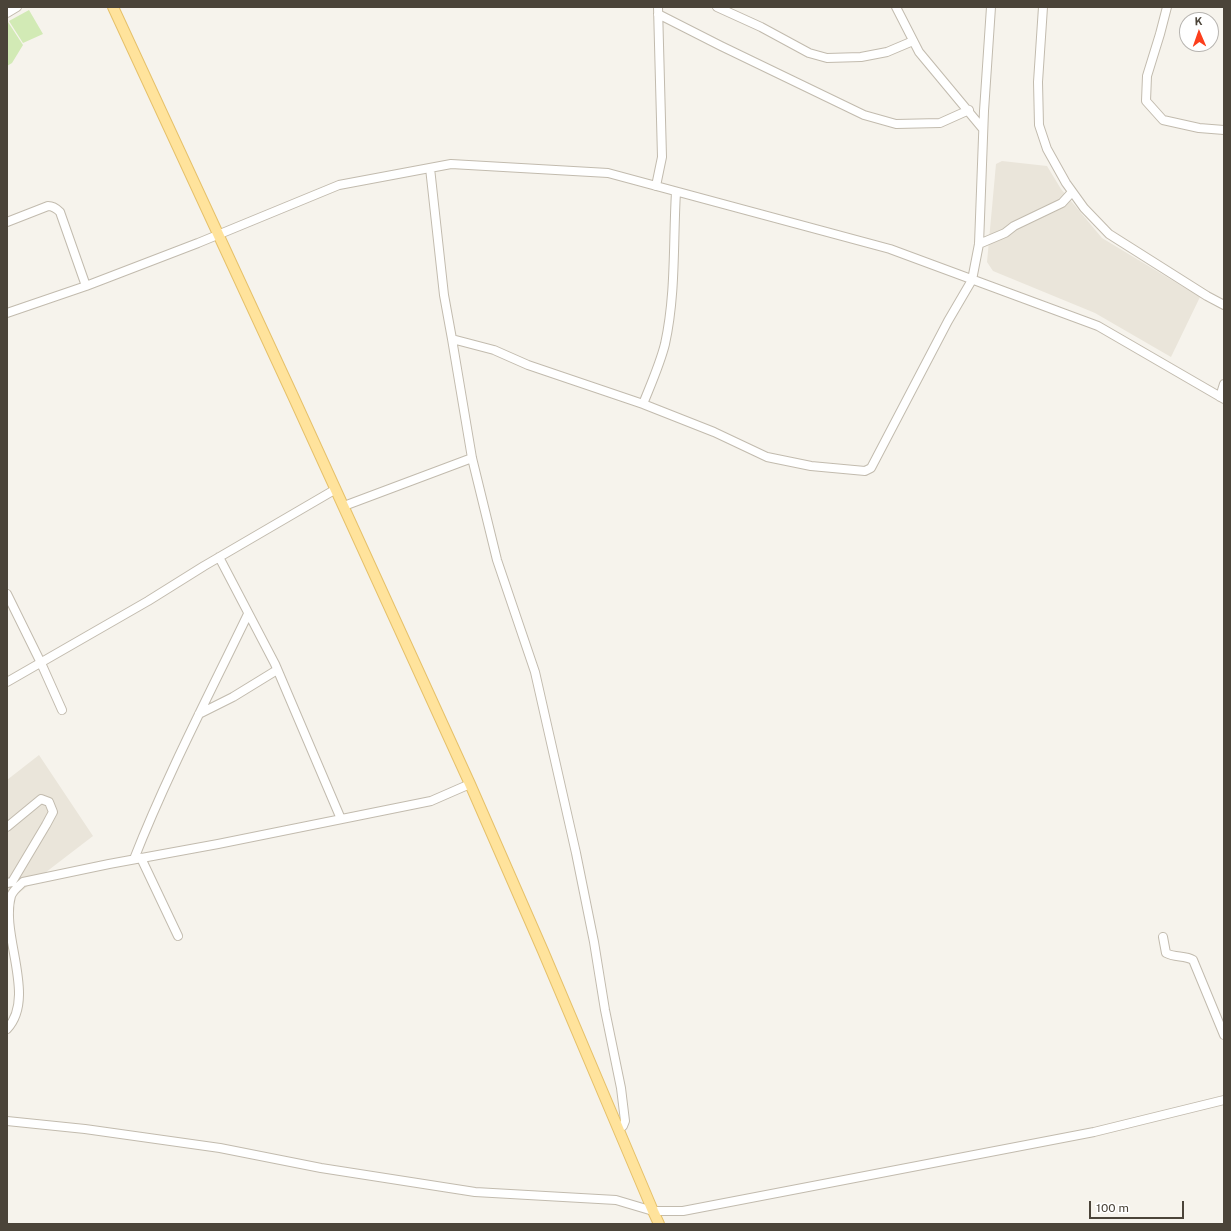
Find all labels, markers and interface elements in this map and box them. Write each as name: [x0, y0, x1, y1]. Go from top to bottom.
north arrow: [1179, 12, 1219, 52]
text: K: [1194, 15, 1203, 27]
scale bar: [1091, 1193, 1186, 1219]
text: 100 m: [1096, 1201, 1129, 1215]

